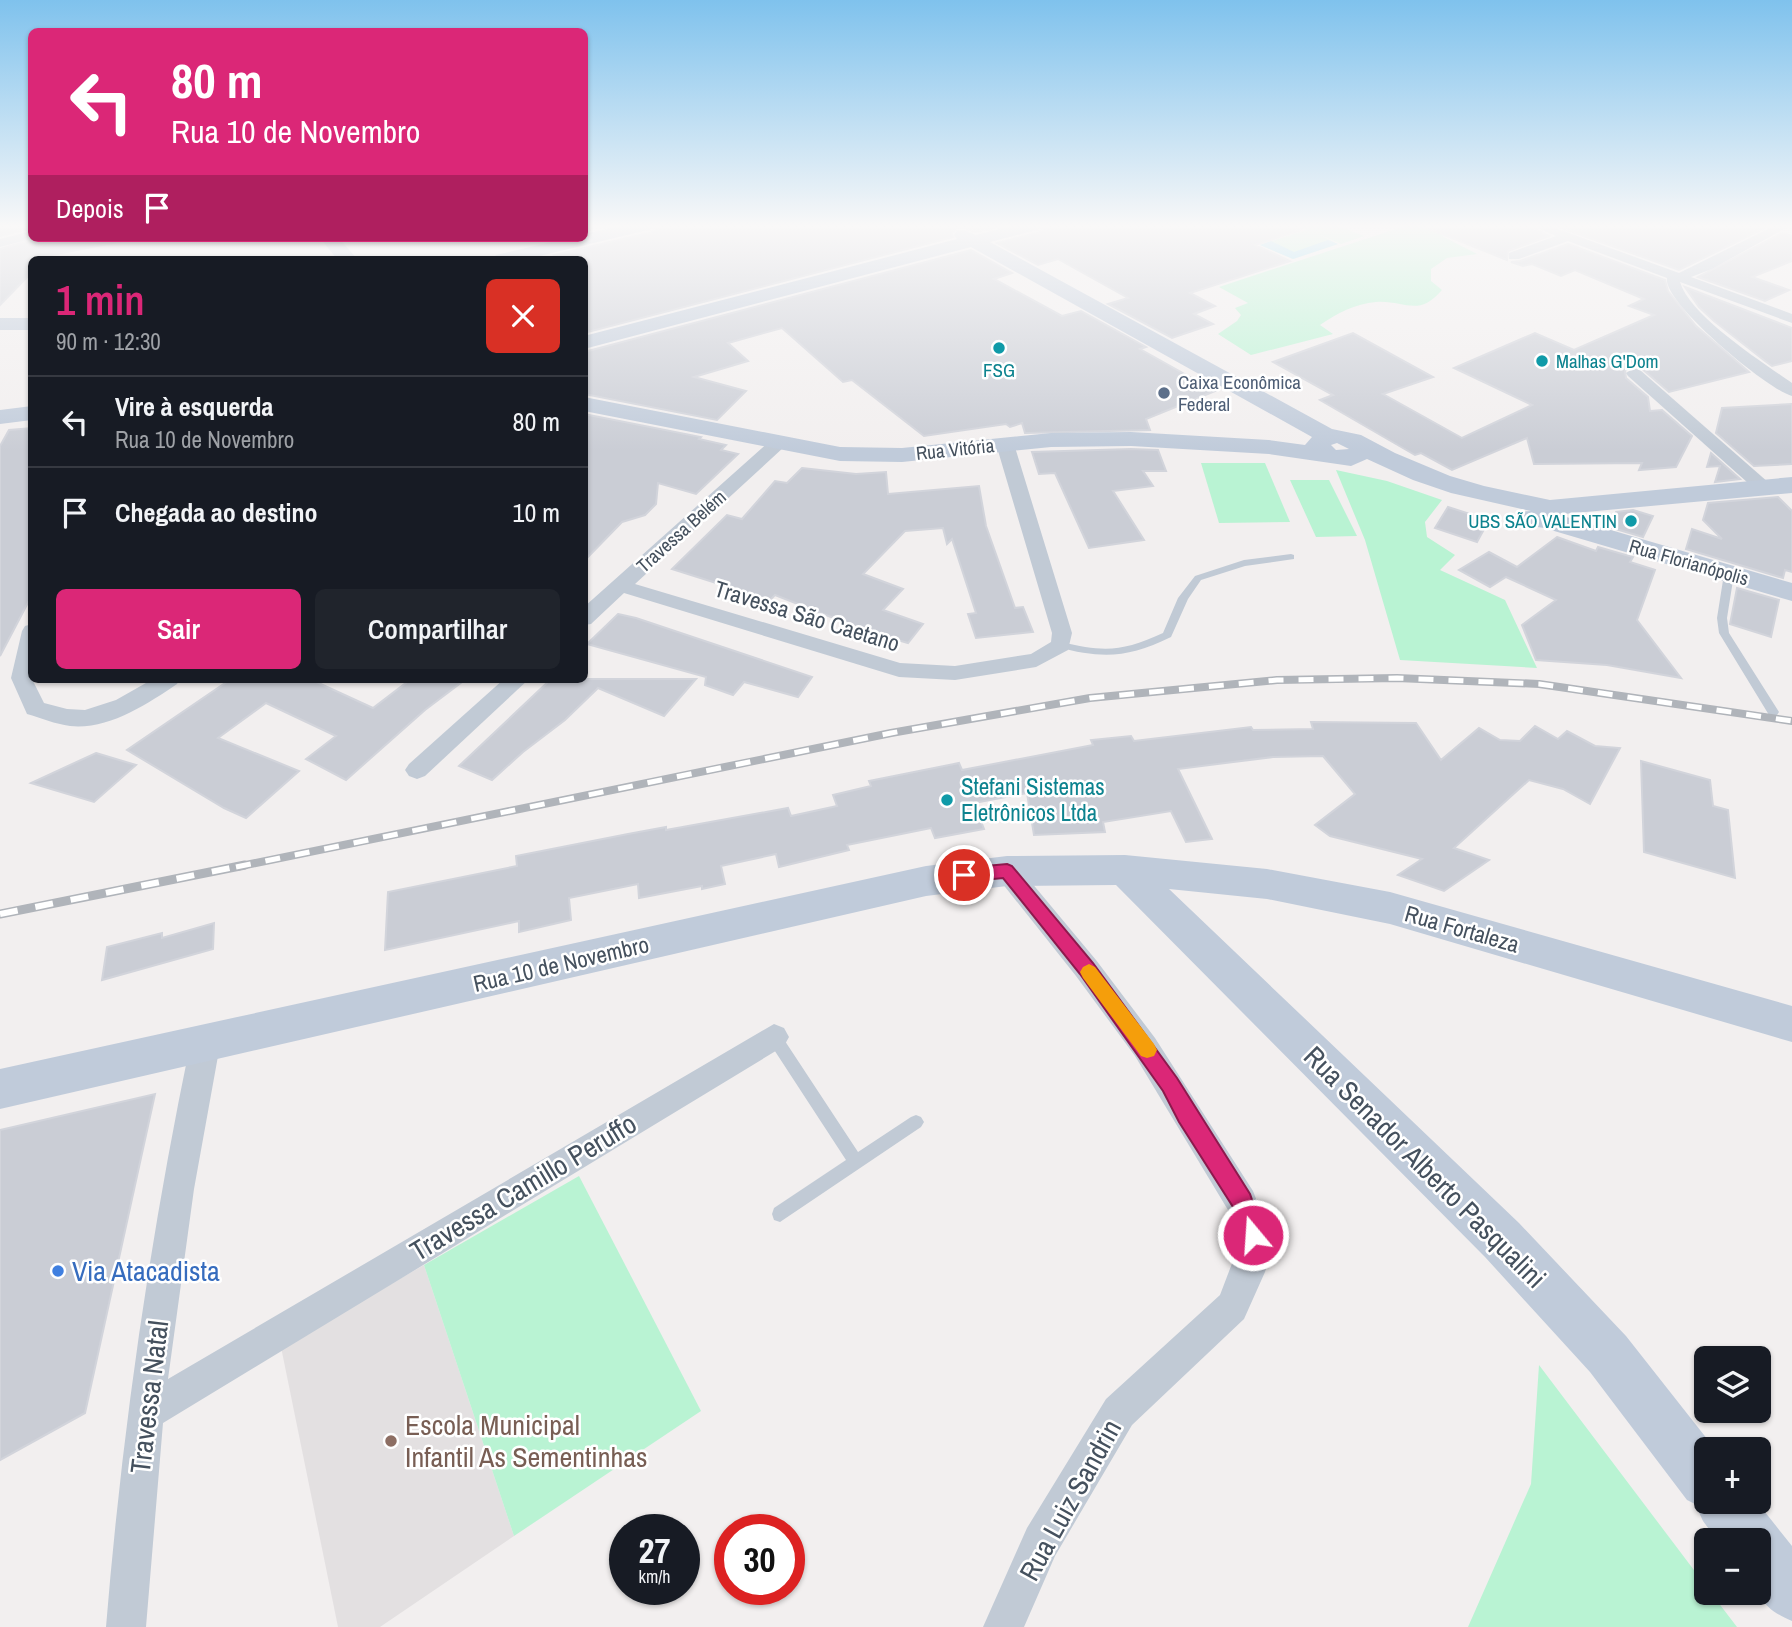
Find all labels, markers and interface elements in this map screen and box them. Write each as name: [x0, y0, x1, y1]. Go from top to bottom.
text: 80 m: [171, 47, 263, 113]
icon: left: [56, 56, 147, 147]
text: Rua 10 de Novembro: [171, 110, 420, 153]
icon: arrive: [138, 189, 176, 227]
text: Depois: [56, 191, 124, 226]
text: 1 min: [56, 272, 145, 328]
button: close: [486, 279, 560, 353]
text: 90 m · 12:30: [56, 326, 161, 357]
marker: FSG: [991, 340, 1007, 356]
place label: Malhas G'Dom: [1556, 348, 1659, 374]
marker: Malhas G'Dom: [1534, 353, 1550, 369]
place label: FSG: [983, 357, 1015, 383]
place label: Caixa Econômica Federal: [1178, 369, 1301, 417]
marker: Caixa Econômica Federal: [1156, 385, 1172, 401]
text: Vire à esquerda: [115, 389, 273, 424]
icon: left: [56, 403, 94, 441]
text: 80 m: [513, 404, 560, 439]
text: Rua 10 de Novembro: [115, 424, 294, 455]
street label: Rua Vitória: [915, 432, 996, 466]
street label: Travessa Belém: [631, 484, 731, 578]
icon: arrive: [56, 494, 94, 532]
text: Chegada ao destino: [115, 495, 318, 530]
text: 10 m: [513, 495, 560, 530]
place label: UBS SÃO VALENTIN: [1468, 508, 1617, 534]
marker: UBS SÃO VALENTIN: [1623, 513, 1639, 529]
street label: Rua Florianópolis: [1626, 533, 1752, 592]
street label: Travessa São Caetano: [711, 573, 904, 658]
button: Sair: [56, 589, 301, 669]
button: Compartilhar: [315, 589, 560, 669]
place label: Stefani Sistemas Eletrônicos Ltda: [961, 771, 1105, 828]
marker: Stefani Sistemas Eletrônicos Ltda: [939, 792, 955, 808]
pin: [934, 845, 994, 905]
icon: arrive: [945, 856, 983, 894]
street label: Rua Fortaleza: [1401, 897, 1523, 960]
street label: Rua 10 de Novembro: [470, 928, 652, 999]
street label: Rua Senador Alberto Pasqualini: [1296, 1038, 1554, 1296]
street label: Travessa Camillo Peruffo: [403, 1104, 643, 1270]
position arrow: [1216, 1198, 1290, 1272]
place label: Via Atacadista: [72, 1252, 220, 1290]
marker: Via Atacadista: [50, 1263, 66, 1279]
street label: Travessa Natal: [121, 1318, 177, 1476]
map controls: [1694, 1346, 1771, 1605]
button: layers: [1694, 1346, 1771, 1423]
place label: Escola Municipal Infantil As Sementinhas: [405, 1406, 648, 1476]
street label: Rua Luiz Sandrin: [1010, 1413, 1130, 1587]
marker: Escola Municipal Infantil As Sementinhas: [383, 1433, 399, 1449]
button: +: [1694, 1437, 1771, 1514]
speed limit sign: 30: [714, 1514, 805, 1605]
text: 27: [639, 1527, 670, 1574]
button: −: [1694, 1528, 1771, 1605]
text: km/h: [639, 1564, 671, 1589]

